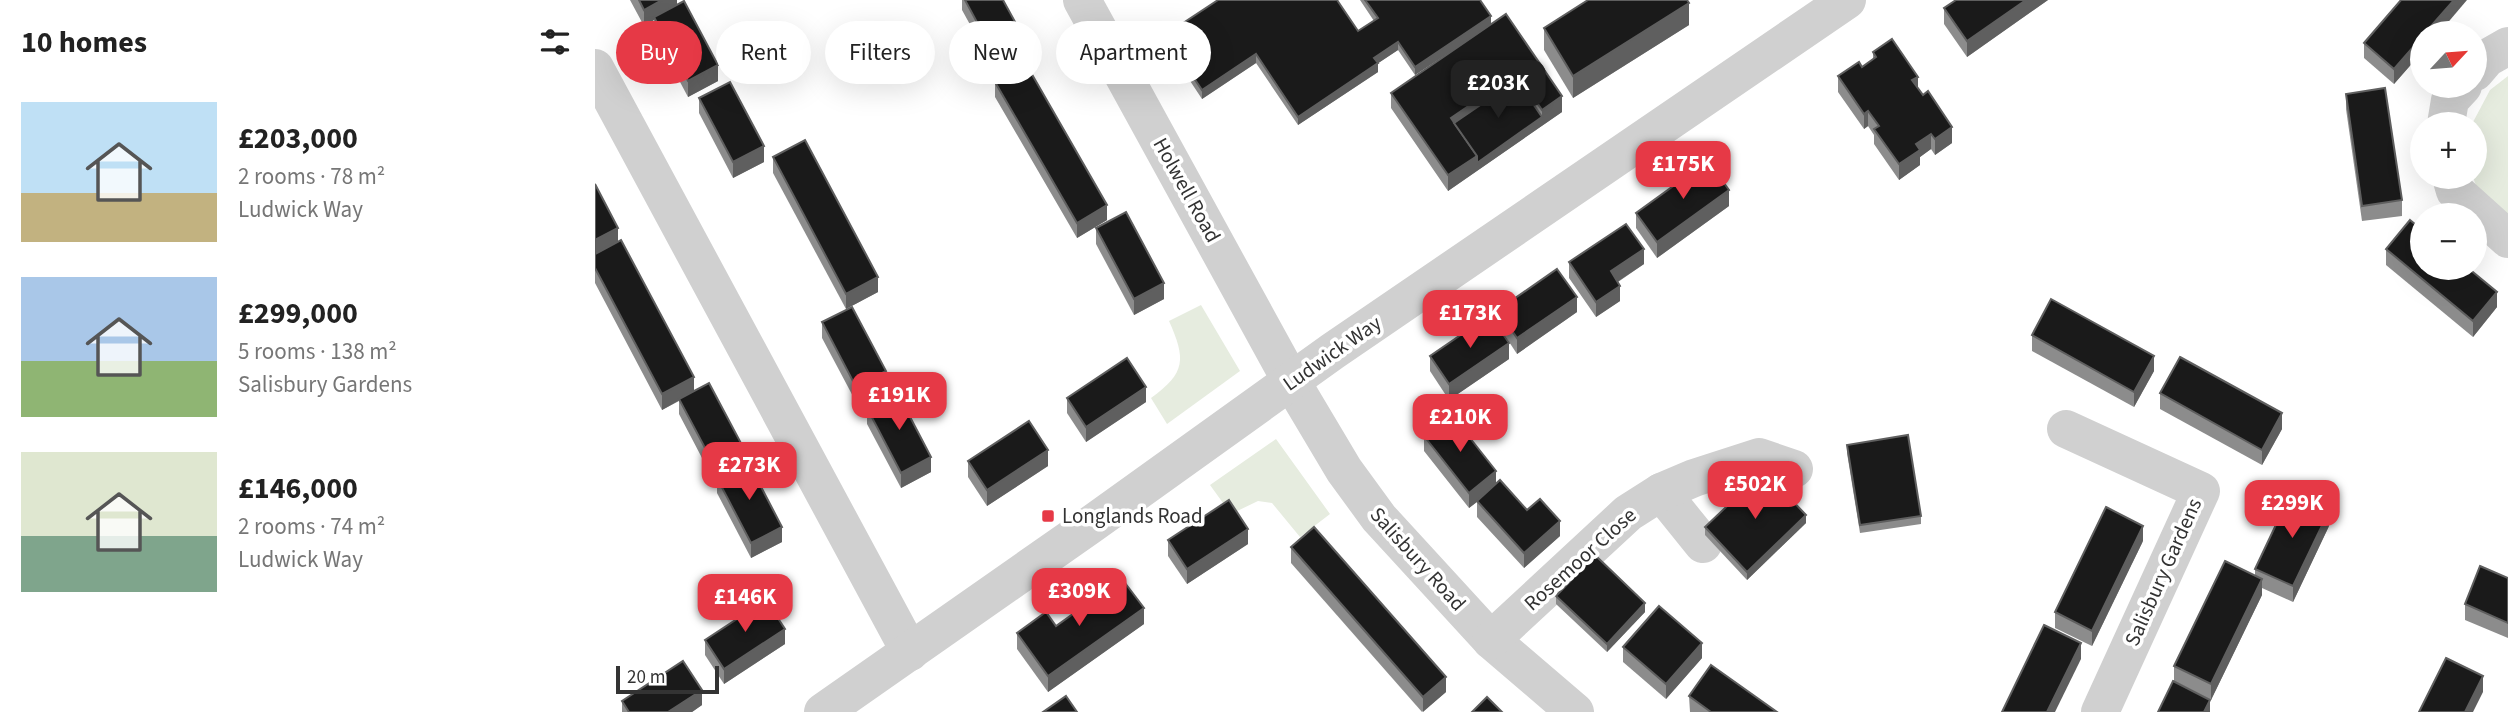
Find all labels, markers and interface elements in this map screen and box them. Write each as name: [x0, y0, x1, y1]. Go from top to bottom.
text: 10 homes: [21, 21, 147, 64]
chip: Buy: [616, 21, 702, 84]
chip: Rent: [716, 21, 811, 84]
chip: Filters: [825, 21, 935, 84]
chip: New: [949, 21, 1042, 84]
chip: Apartment: [1056, 21, 1211, 84]
north arrow: [2410, 21, 2487, 98]
map controls: [2410, 21, 2487, 280]
icon: filters: [536, 23, 574, 61]
pin: £203K: [1449, 60, 1547, 120]
text: £203K: [1467, 66, 1529, 99]
button: +: [2410, 112, 2487, 189]
text: £203,000: [238, 117, 358, 160]
icon: home: [77, 130, 161, 214]
street label: Holwell Road: [1146, 132, 1228, 248]
pin: £175K: [1634, 142, 1732, 201]
text: £175K: [1652, 147, 1714, 180]
text: 2 rooms · 78 m²: [238, 160, 385, 193]
text: Ludwick Way: [238, 193, 363, 226]
button: −: [2410, 203, 2487, 280]
pin: £173K: [1421, 290, 1519, 350]
text: £299,000: [238, 292, 358, 335]
text: £173K: [1439, 296, 1501, 329]
icon: home: [77, 305, 161, 389]
street label: Ludwick Way: [1277, 308, 1387, 398]
text: 5 rooms · 138 m²: [238, 335, 397, 368]
text: Salisbury Gardens: [238, 368, 412, 401]
pin: £191K: [850, 372, 948, 432]
text: £191K: [868, 378, 930, 411]
pin: £210K: [1411, 394, 1509, 454]
text: £210K: [1429, 400, 1491, 433]
pin: £273K: [700, 442, 798, 502]
text: £273K: [718, 448, 780, 481]
pin: £502K: [1706, 462, 1804, 521]
text: £146,000: [238, 467, 358, 510]
text: £502K: [1724, 467, 1786, 500]
icon: home: [77, 480, 161, 564]
pin: £299K: [2243, 480, 2341, 540]
text: £299K: [2261, 486, 2323, 519]
street label: Salisbury Gardens: [2117, 493, 2209, 651]
street label: Salisbury Road: [1363, 500, 1473, 618]
street label: Rosemoor Close: [1517, 500, 1643, 618]
place label: Longlands Road: [1062, 501, 1203, 531]
marker: Longlands Road: [1040, 508, 1056, 524]
text: 2 rooms · 74 m²: [238, 510, 385, 543]
text: Ludwick Way: [238, 543, 363, 576]
pin: £309K: [1030, 568, 1128, 628]
pin: £146K: [696, 574, 794, 634]
text: £309K: [1048, 574, 1110, 607]
text: £146K: [714, 580, 776, 613]
scale bar: [616, 663, 719, 695]
text: 20 m: [627, 664, 665, 691]

